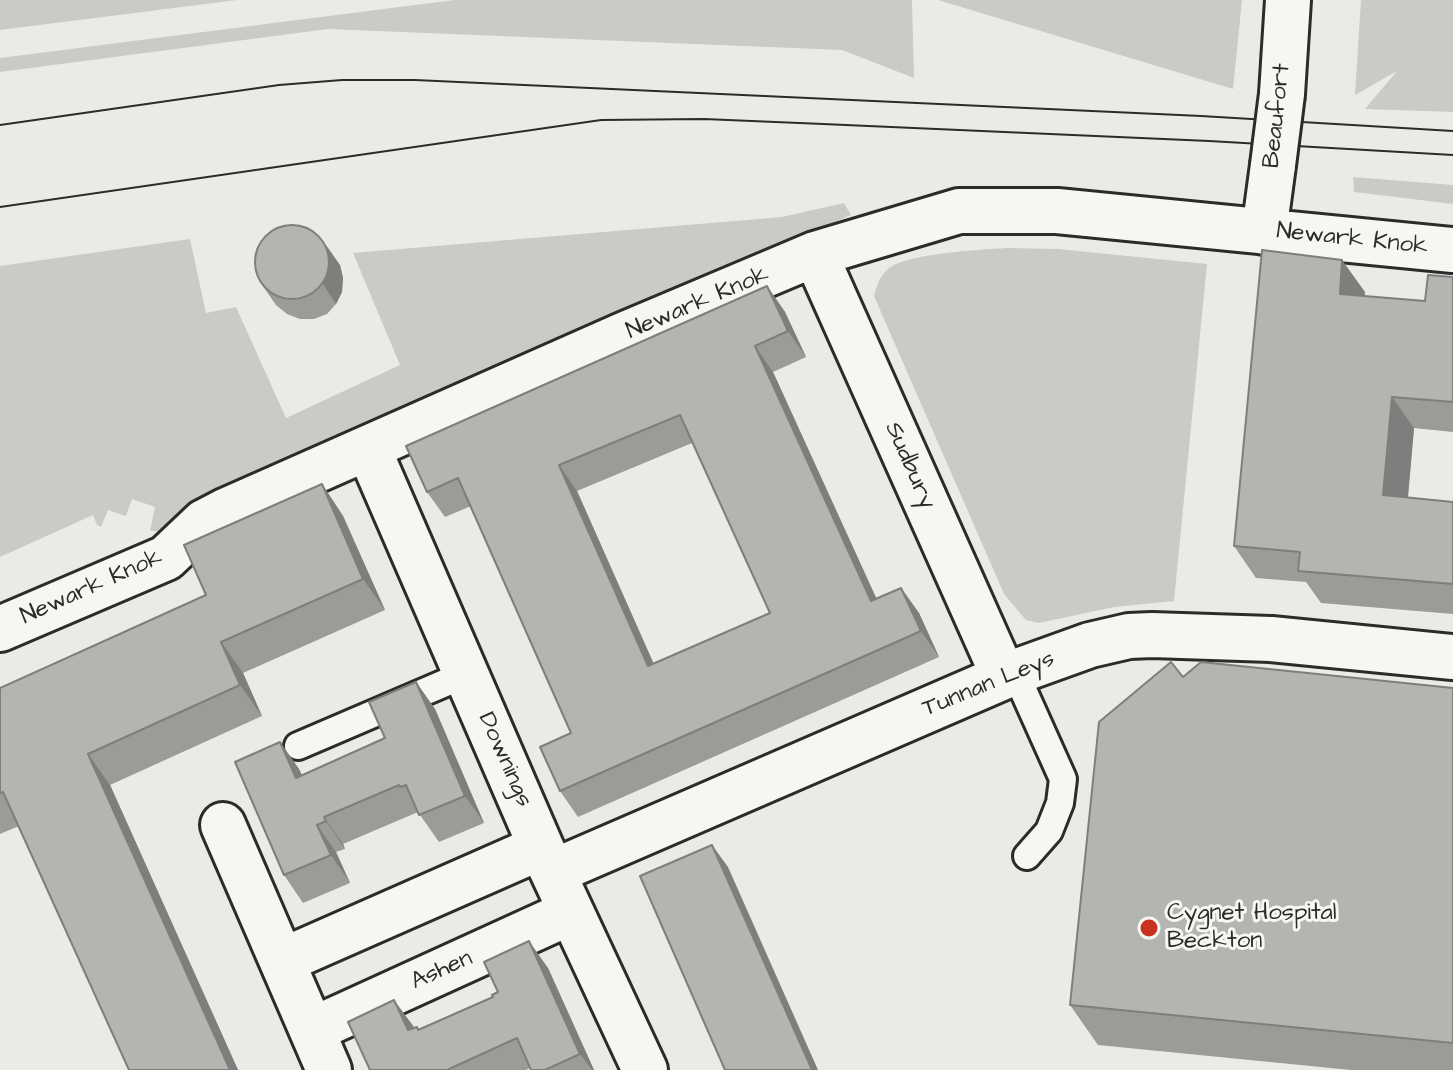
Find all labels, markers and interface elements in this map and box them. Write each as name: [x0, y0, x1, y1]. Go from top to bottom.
street label: Beaufort: [1258, 62, 1298, 170]
street label: Newark Knok: [1275, 218, 1429, 262]
street label: Newark Knok: [622, 261, 774, 347]
street label: Sudbury: [877, 418, 941, 514]
street label: Newark Knok: [17, 544, 167, 632]
street label: Tunnan Leys: [919, 645, 1059, 725]
street label: Downings: [470, 708, 538, 812]
place label: Cygnet Hospital Beckton: [1167, 900, 1337, 956]
marker: Cygnet Hospital Beckton: [1138, 917, 1160, 939]
street label: Ashen: [407, 945, 477, 997]

